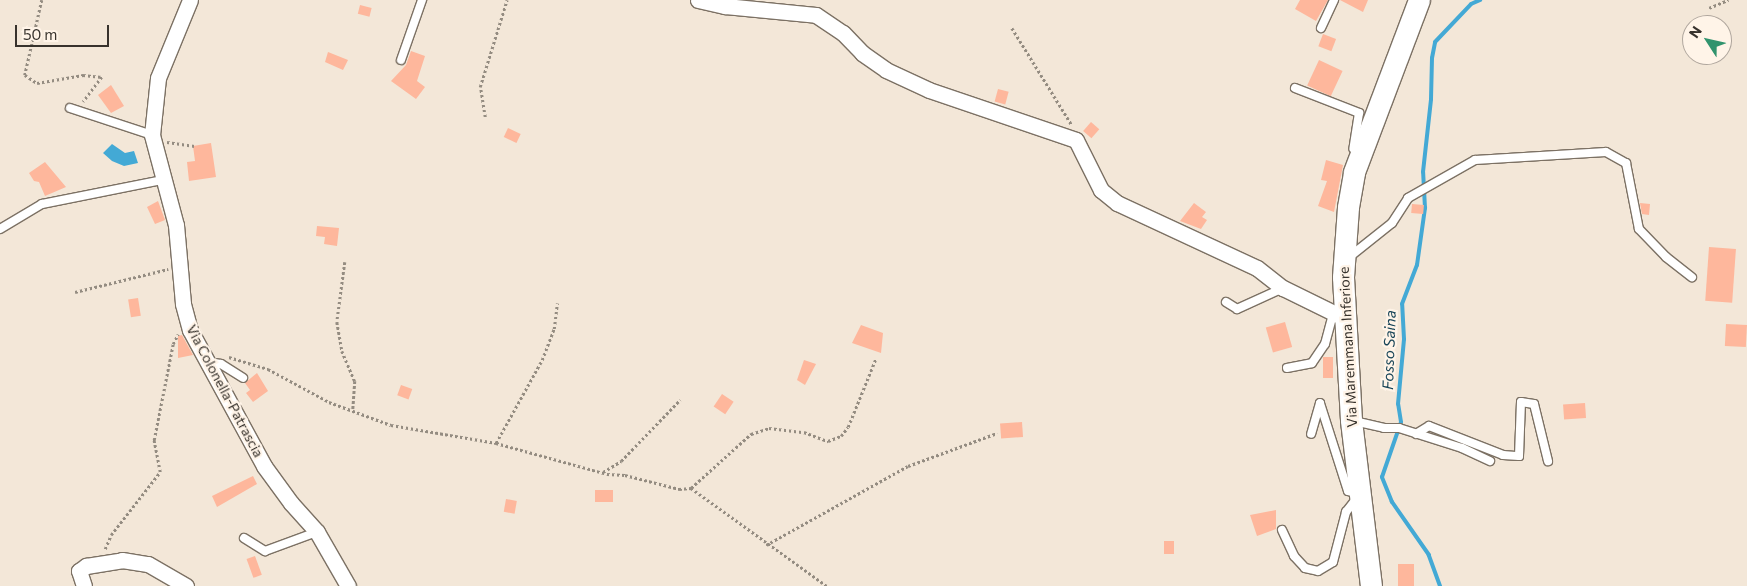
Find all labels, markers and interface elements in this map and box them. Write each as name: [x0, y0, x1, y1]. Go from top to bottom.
scale bar: [18, 15, 111, 47]
north arrow: [1682, 15, 1732, 65]
text: N: [1685, 23, 1705, 41]
text: 50 m: [23, 25, 57, 43]
street label: Via Maremmana Inferiore: [1335, 266, 1361, 428]
water label: Fosso Saina: [1379, 310, 1399, 390]
street label: Via Colonella-Patrascia: [183, 322, 267, 460]

